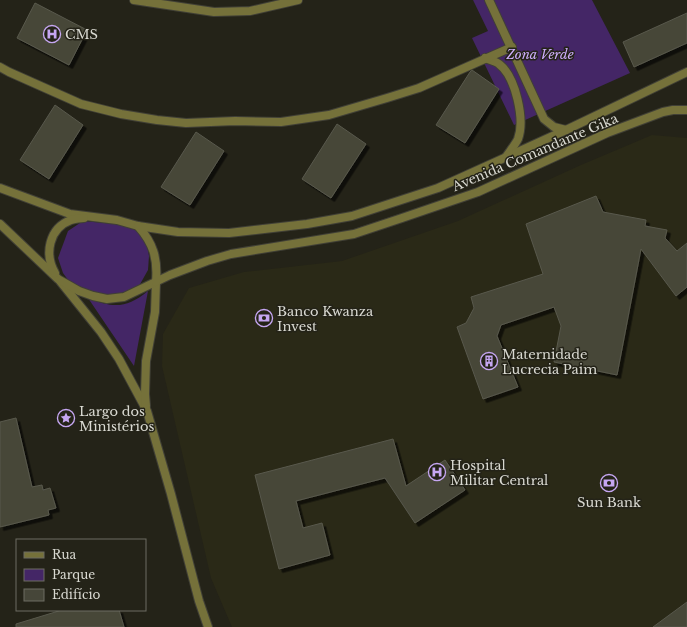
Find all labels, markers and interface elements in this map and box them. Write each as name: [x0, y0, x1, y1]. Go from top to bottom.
hospital icon: CMS: [42, 24, 62, 44]
place label: CMS: [65, 26, 98, 43]
park label: Zona Verde: [505, 46, 574, 63]
street label: Avenida Comandante Gika: [449, 109, 621, 196]
place label: Banco Kwanza Invest: [277, 303, 374, 335]
bank icon: Banco Kwanza Invest: [254, 308, 274, 328]
place label: Maternidade Lucrecia Paim: [502, 346, 597, 378]
building icon: Maternidade Lucrecia Paim: [479, 351, 499, 371]
place label: Largo dos Ministérios: [79, 403, 154, 435]
place icon: Largo dos Ministérios: [56, 408, 76, 428]
place label: Hospital Militar Central: [450, 457, 548, 489]
hospital icon: Hospital Militar Central: [427, 462, 447, 482]
bank icon: Sun Bank: [599, 473, 619, 493]
place label: Sun Bank: [577, 494, 641, 511]
legend: [16, 539, 146, 611]
text: Rua: [52, 547, 76, 562]
text: Parque: [52, 567, 95, 582]
text: Edifício: [52, 587, 100, 602]

